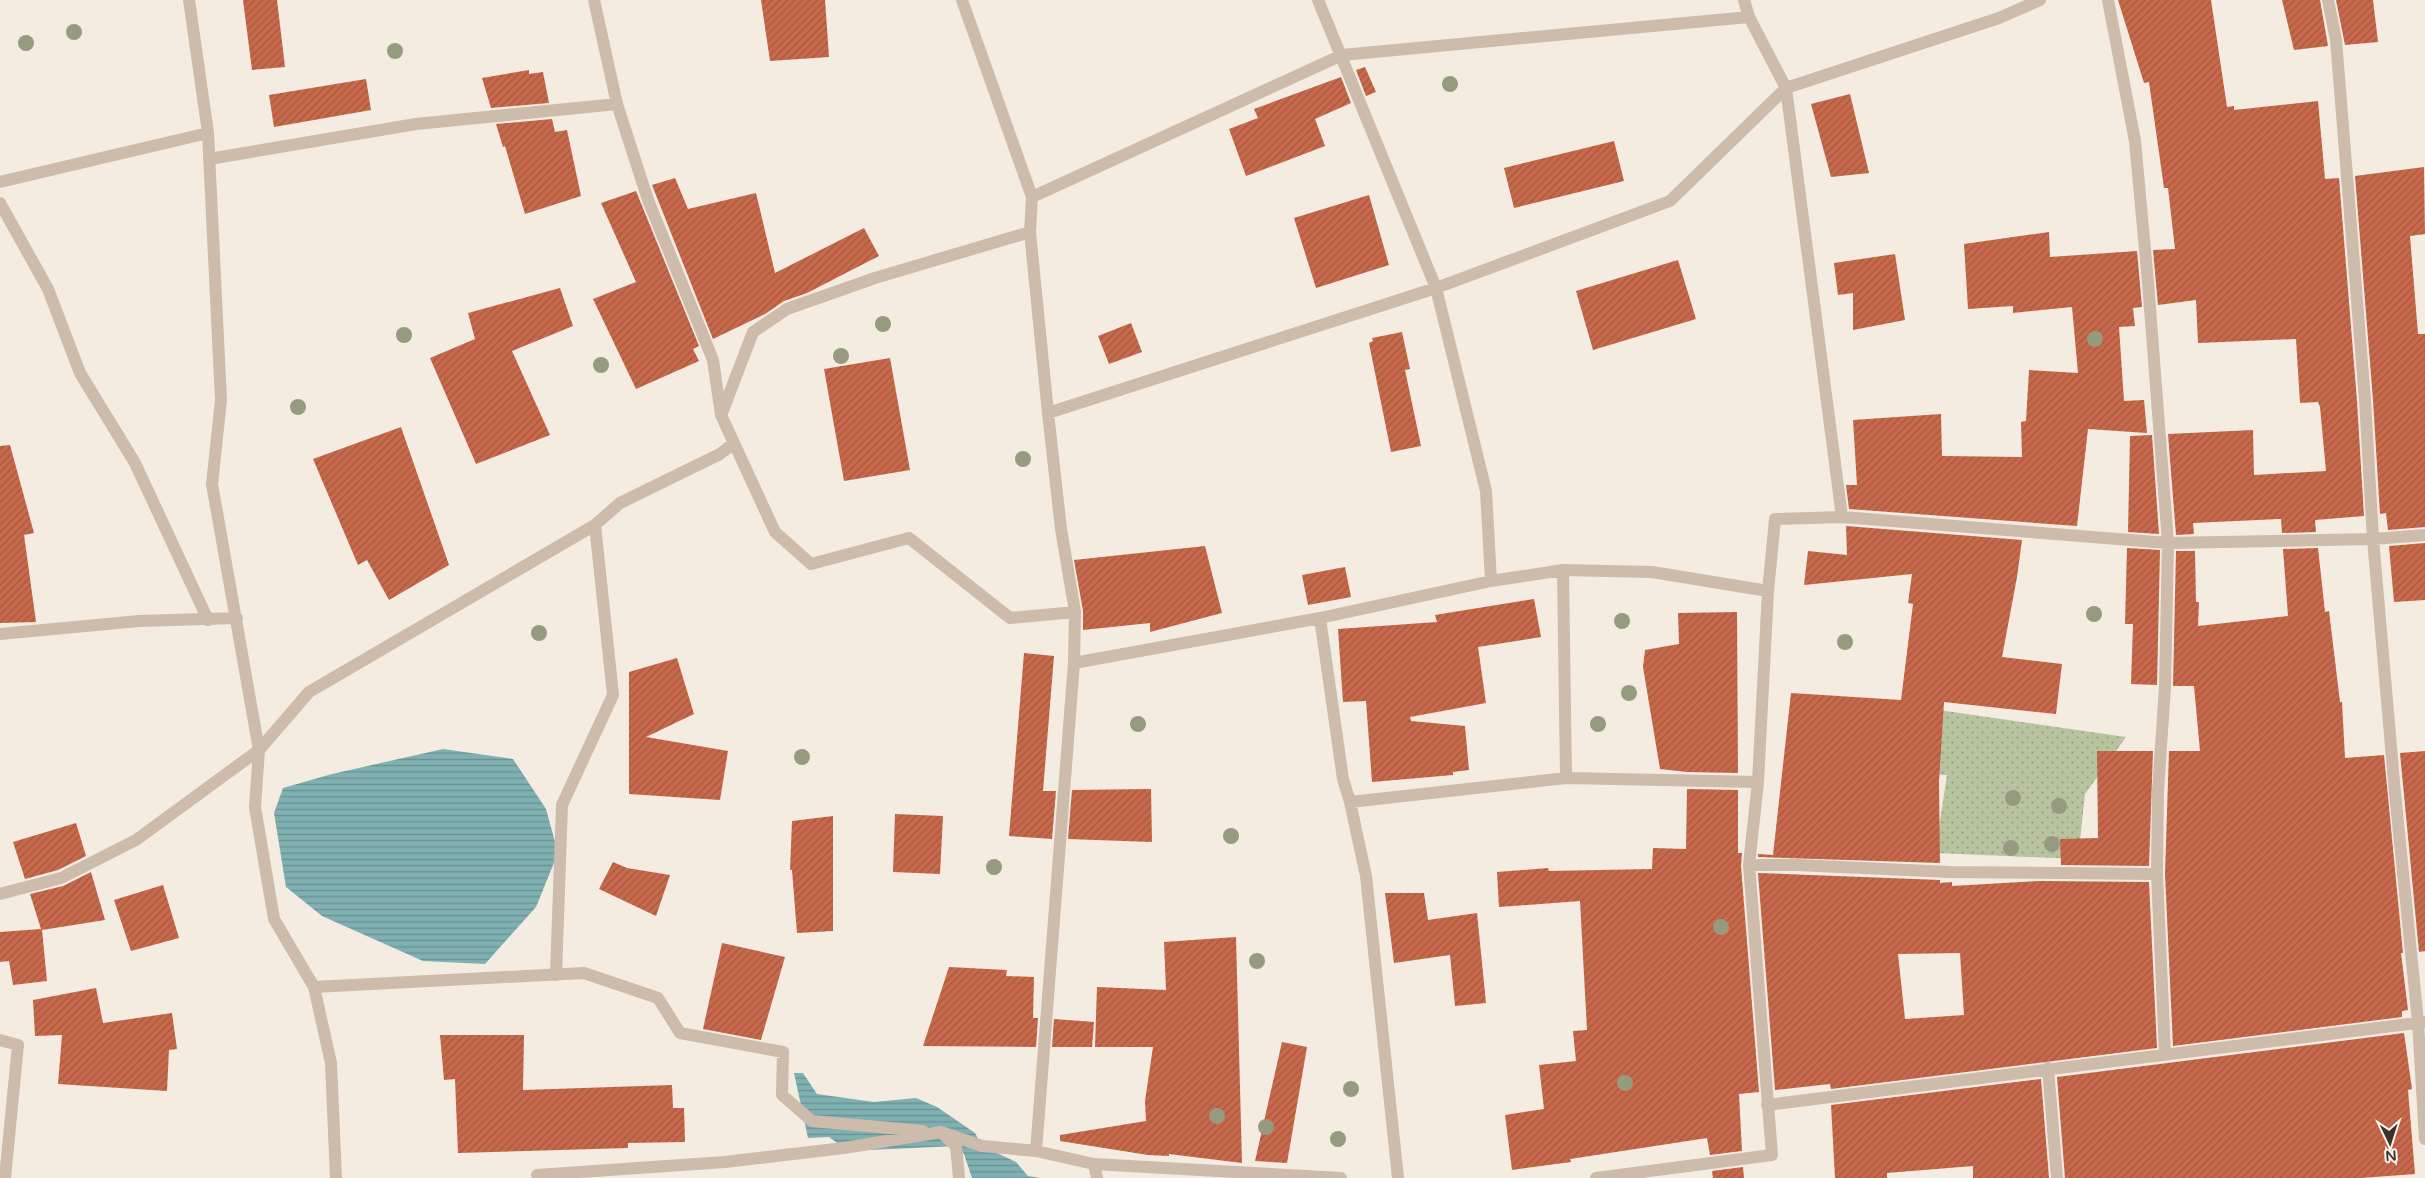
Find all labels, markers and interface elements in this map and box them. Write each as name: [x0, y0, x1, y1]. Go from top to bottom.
north arrow: [2365, 1118, 2415, 1168]
text: N: [2385, 1147, 2397, 1164]

